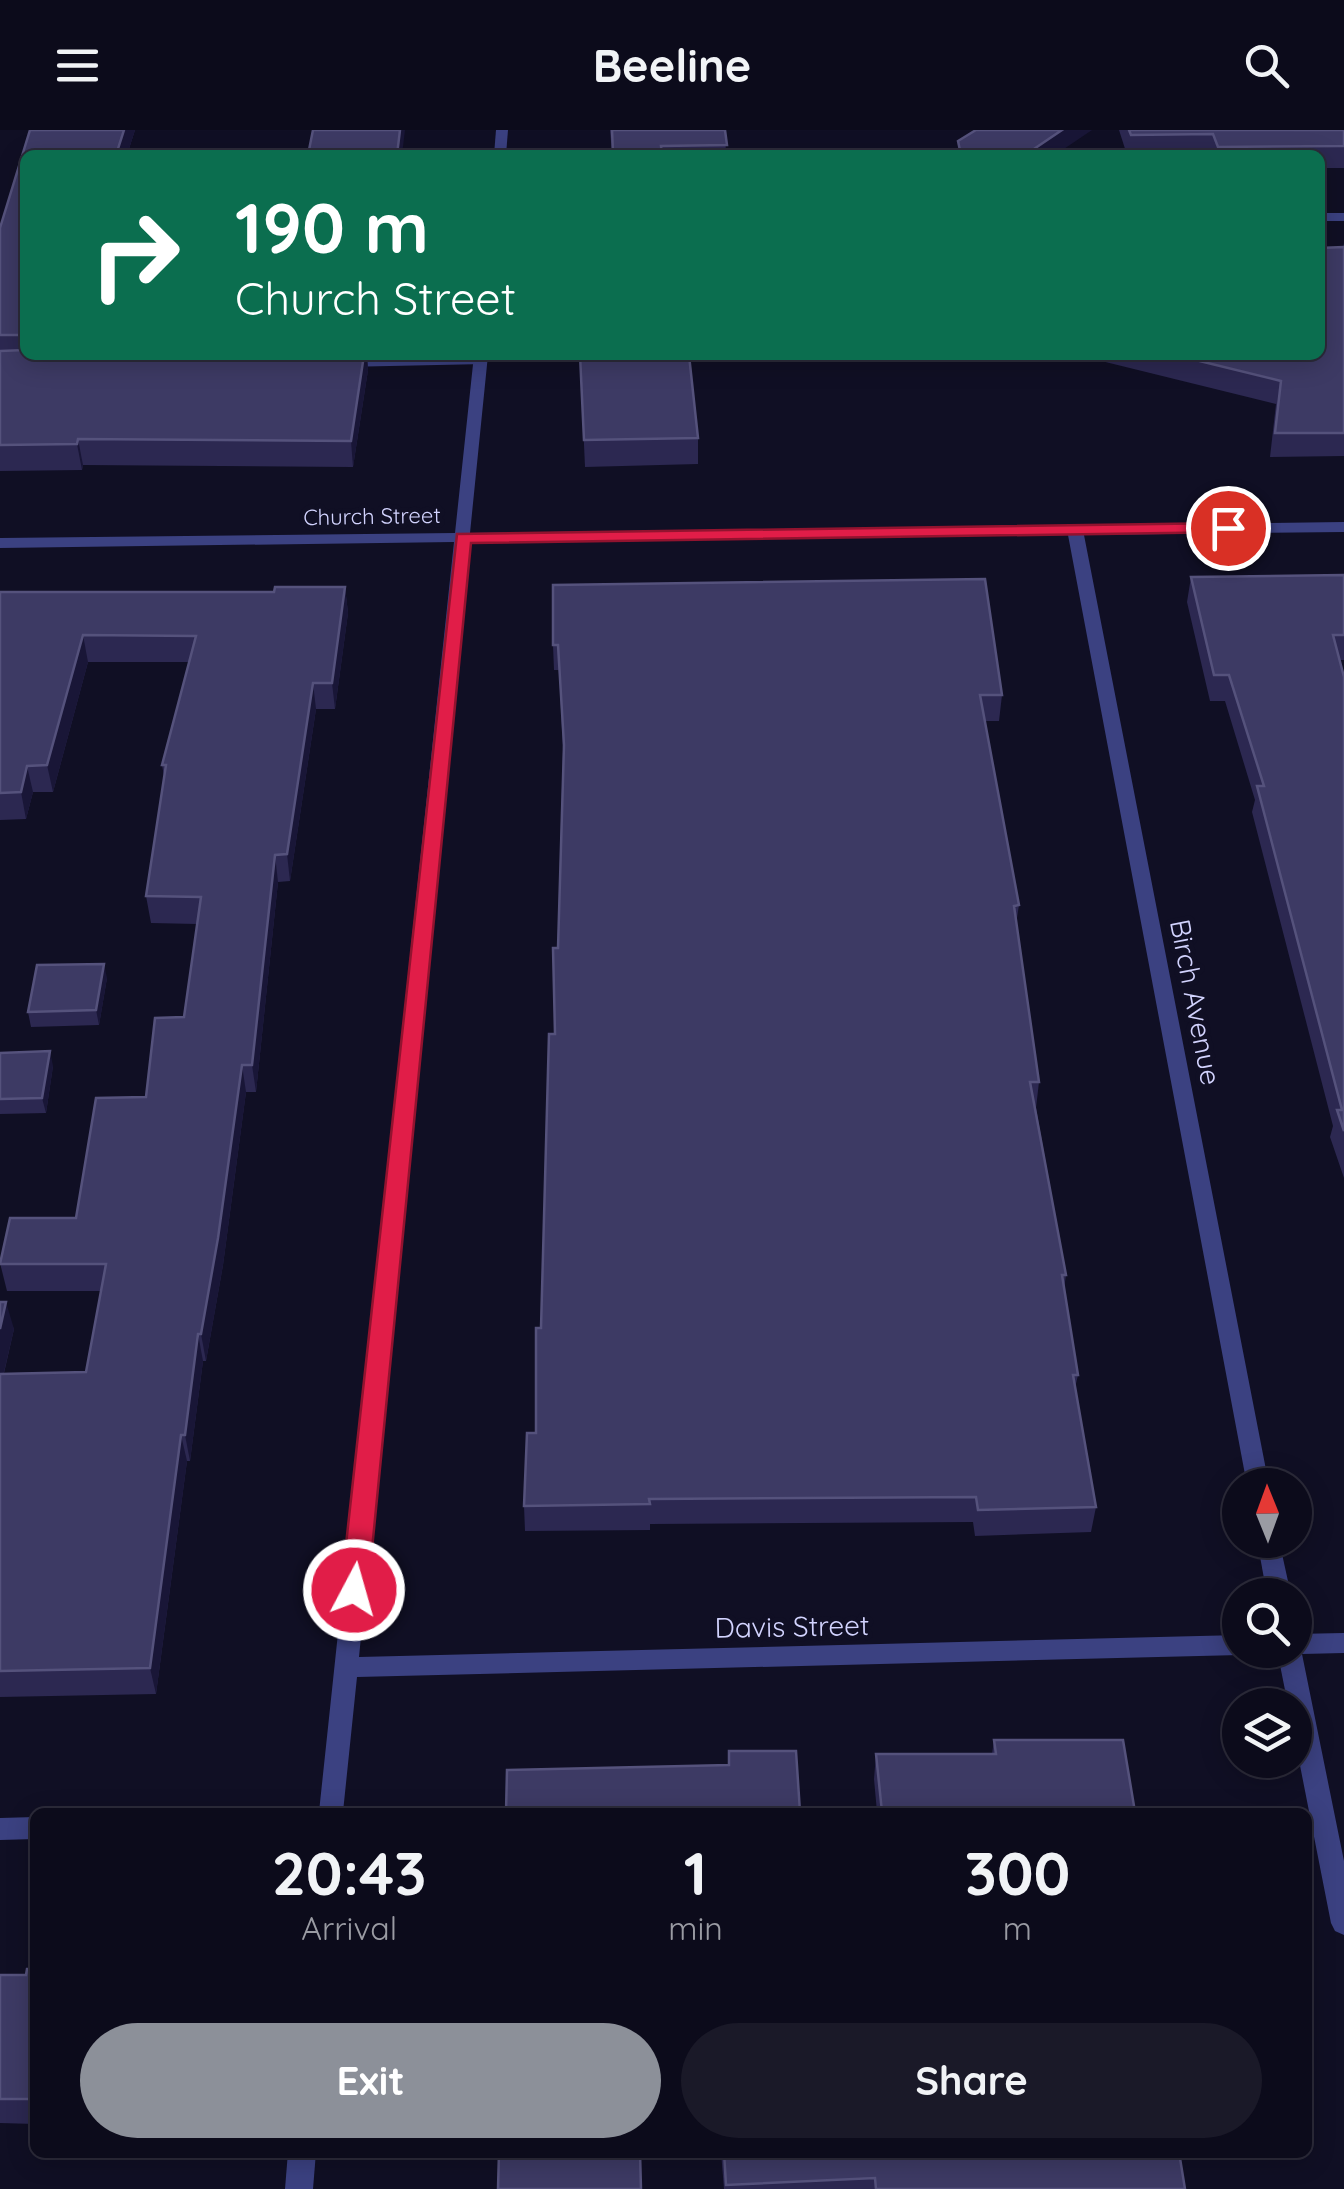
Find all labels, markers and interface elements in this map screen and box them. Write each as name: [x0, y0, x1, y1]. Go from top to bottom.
text: Beeline: [593, 37, 751, 93]
icon: menu: [50, 38, 105, 93]
icon: search: [1239, 38, 1294, 93]
text: 190 m: [235, 183, 429, 271]
icon: right: [70, 190, 200, 320]
text: Church Street: [235, 270, 516, 326]
pin: [1186, 486, 1271, 571]
street label: Church Street: [303, 501, 441, 531]
icon: arrive: [1201, 501, 1256, 556]
street label: Birch Avenue: [1163, 916, 1229, 1088]
north arrow: [1222, 1468, 1312, 1558]
map controls: [1222, 1468, 1312, 1778]
position arrow: [302, 1538, 406, 1642]
button: search: [1222, 1578, 1312, 1668]
street label: Davis Street: [714, 1607, 870, 1645]
button: layers: [1222, 1688, 1312, 1778]
text: 20:43: [272, 1835, 427, 1910]
text: 1: [684, 1835, 707, 1910]
text: 300: [964, 1835, 1070, 1910]
text: Arrival: [301, 1908, 397, 1948]
text: min: [668, 1908, 723, 1948]
text: m: [1003, 1908, 1032, 1948]
button: Exit: [80, 2023, 661, 2138]
button: Share: [681, 2023, 1262, 2138]

